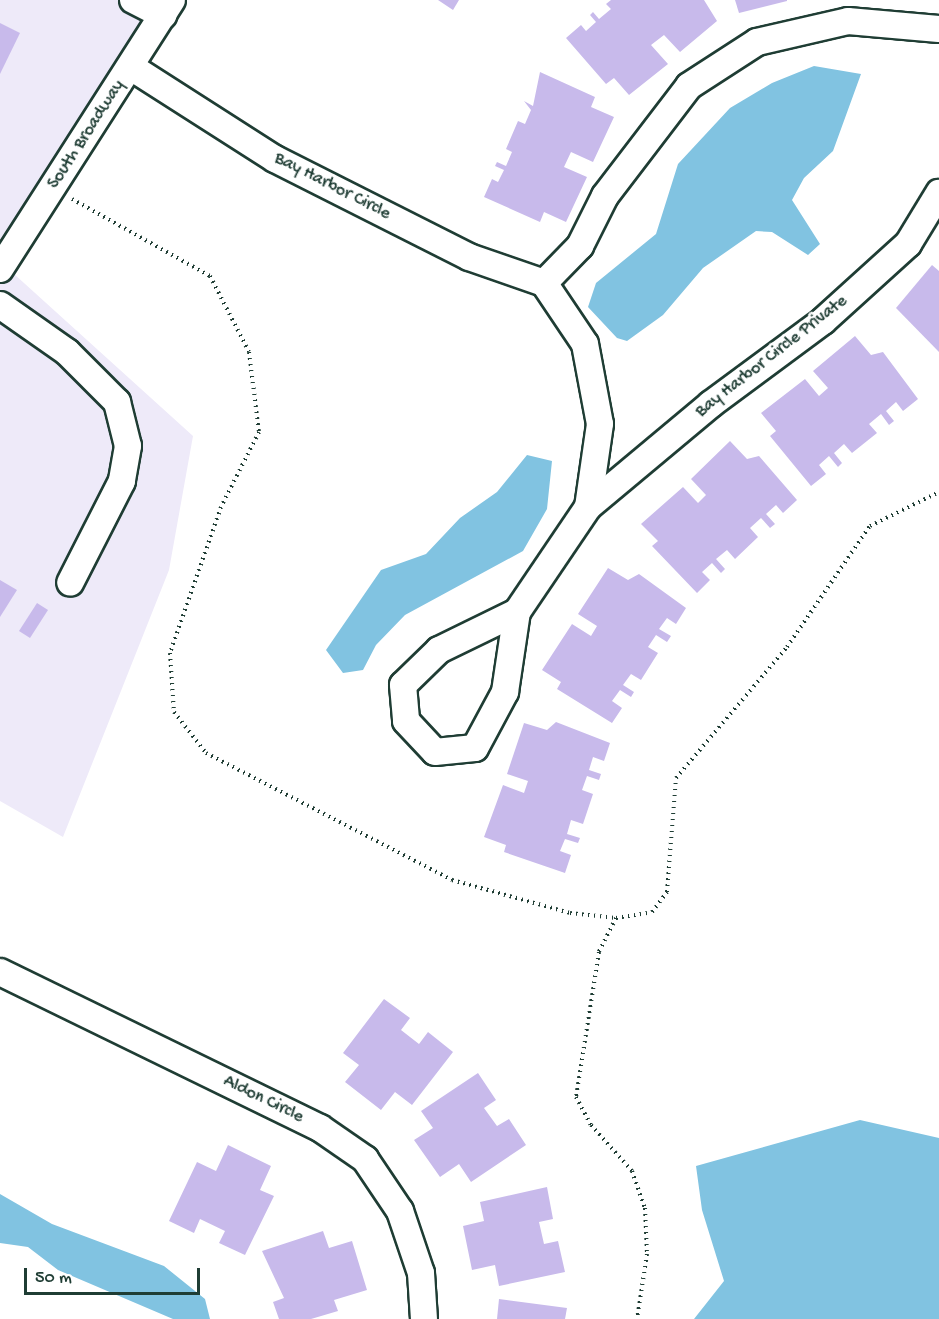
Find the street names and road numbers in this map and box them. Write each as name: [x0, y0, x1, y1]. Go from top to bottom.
street label: South Broadway: [44, 76, 130, 194]
street label: Bay Harbor Circle: [270, 148, 394, 226]
street label: Bay Harbor Circle Private: [692, 291, 852, 423]
street label: Aldon Circle: [219, 1071, 307, 1129]

